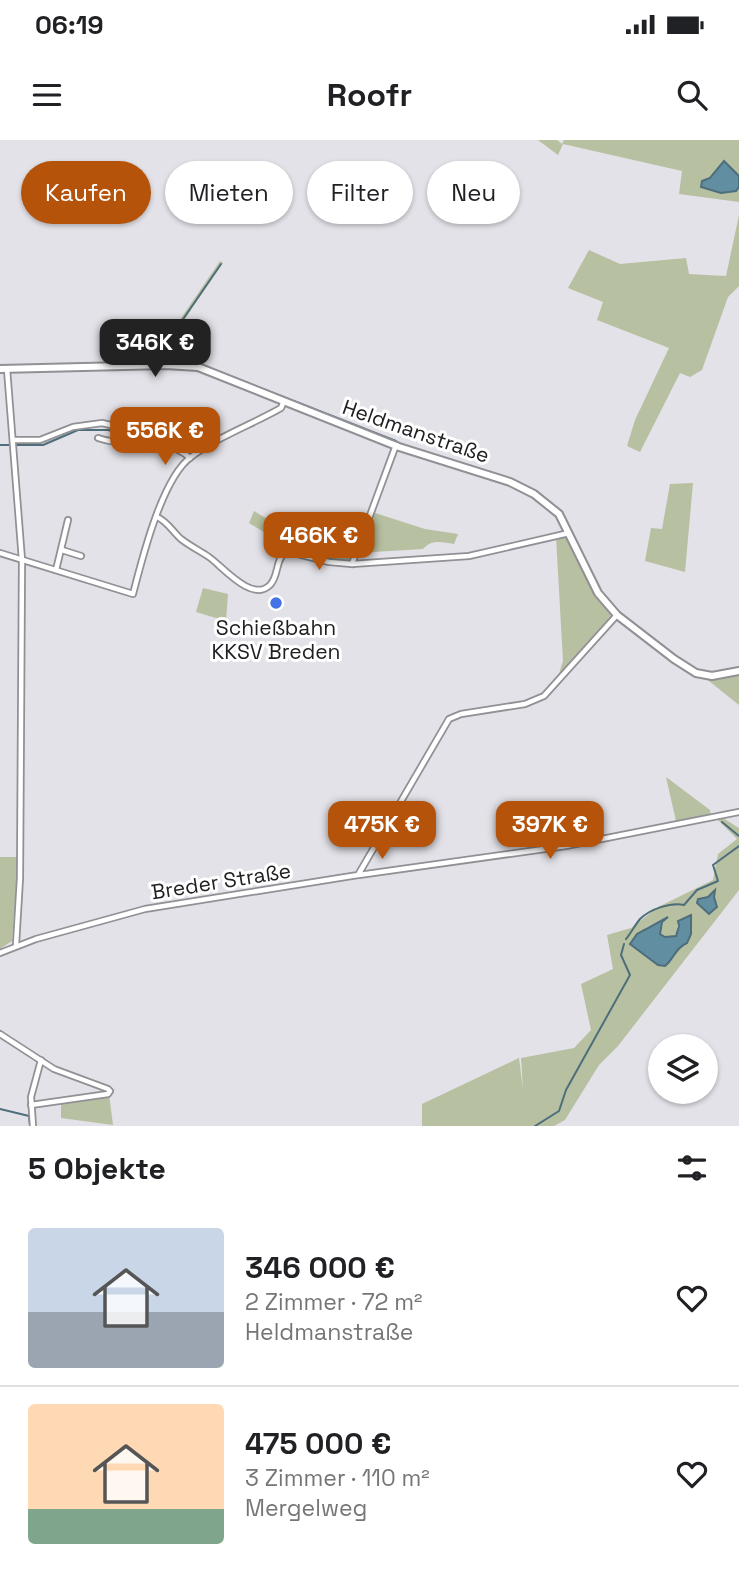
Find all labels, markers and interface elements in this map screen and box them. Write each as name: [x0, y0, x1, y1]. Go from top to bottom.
text: 06:19: [35, 8, 103, 42]
text: Roofr: [327, 75, 412, 115]
icon: menu: [28, 76, 66, 114]
icon: search: [673, 76, 711, 114]
chip: Kaufen: [21, 161, 151, 224]
chip: Mieten: [165, 161, 293, 224]
chip: Filter: [307, 161, 413, 224]
chip: Neu: [427, 161, 520, 224]
pin: 346K €: [98, 320, 212, 379]
text: 346K €: [116, 327, 194, 357]
street label: Heldmanstraße: [339, 393, 493, 469]
pin: 556K €: [108, 408, 222, 467]
text: 556K €: [126, 415, 204, 445]
pin: 466K €: [262, 512, 376, 572]
text: 466K €: [280, 520, 358, 550]
marker: Schießbahn KKSV Breden: [268, 595, 284, 611]
place label: Schießbahn KKSV Breden: [212, 614, 340, 665]
pin: 475K €: [325, 802, 439, 861]
pin: 397K €: [493, 802, 607, 861]
text: 475K €: [344, 809, 420, 839]
text: 397K €: [512, 809, 588, 839]
street label: Breder Straße: [149, 857, 293, 905]
map controls: [648, 1034, 718, 1104]
button: layers: [648, 1034, 718, 1104]
text: 5 Objekte: [28, 1149, 166, 1188]
icon: filters: [673, 1149, 711, 1187]
text: 346 000 €: [245, 1248, 395, 1287]
icon: home: [84, 1256, 168, 1340]
icon: heart: [673, 1279, 711, 1317]
text: 2 Zimmer · 72 m²: [245, 1287, 422, 1317]
text: Heldmanstraße: [245, 1317, 413, 1347]
text: 475 000 €: [245, 1424, 391, 1463]
icon: home: [84, 1432, 168, 1516]
icon: heart: [673, 1455, 711, 1493]
text: 3 Zimmer · 110 m²: [245, 1463, 430, 1493]
text: Mergelweg: [245, 1493, 367, 1523]

